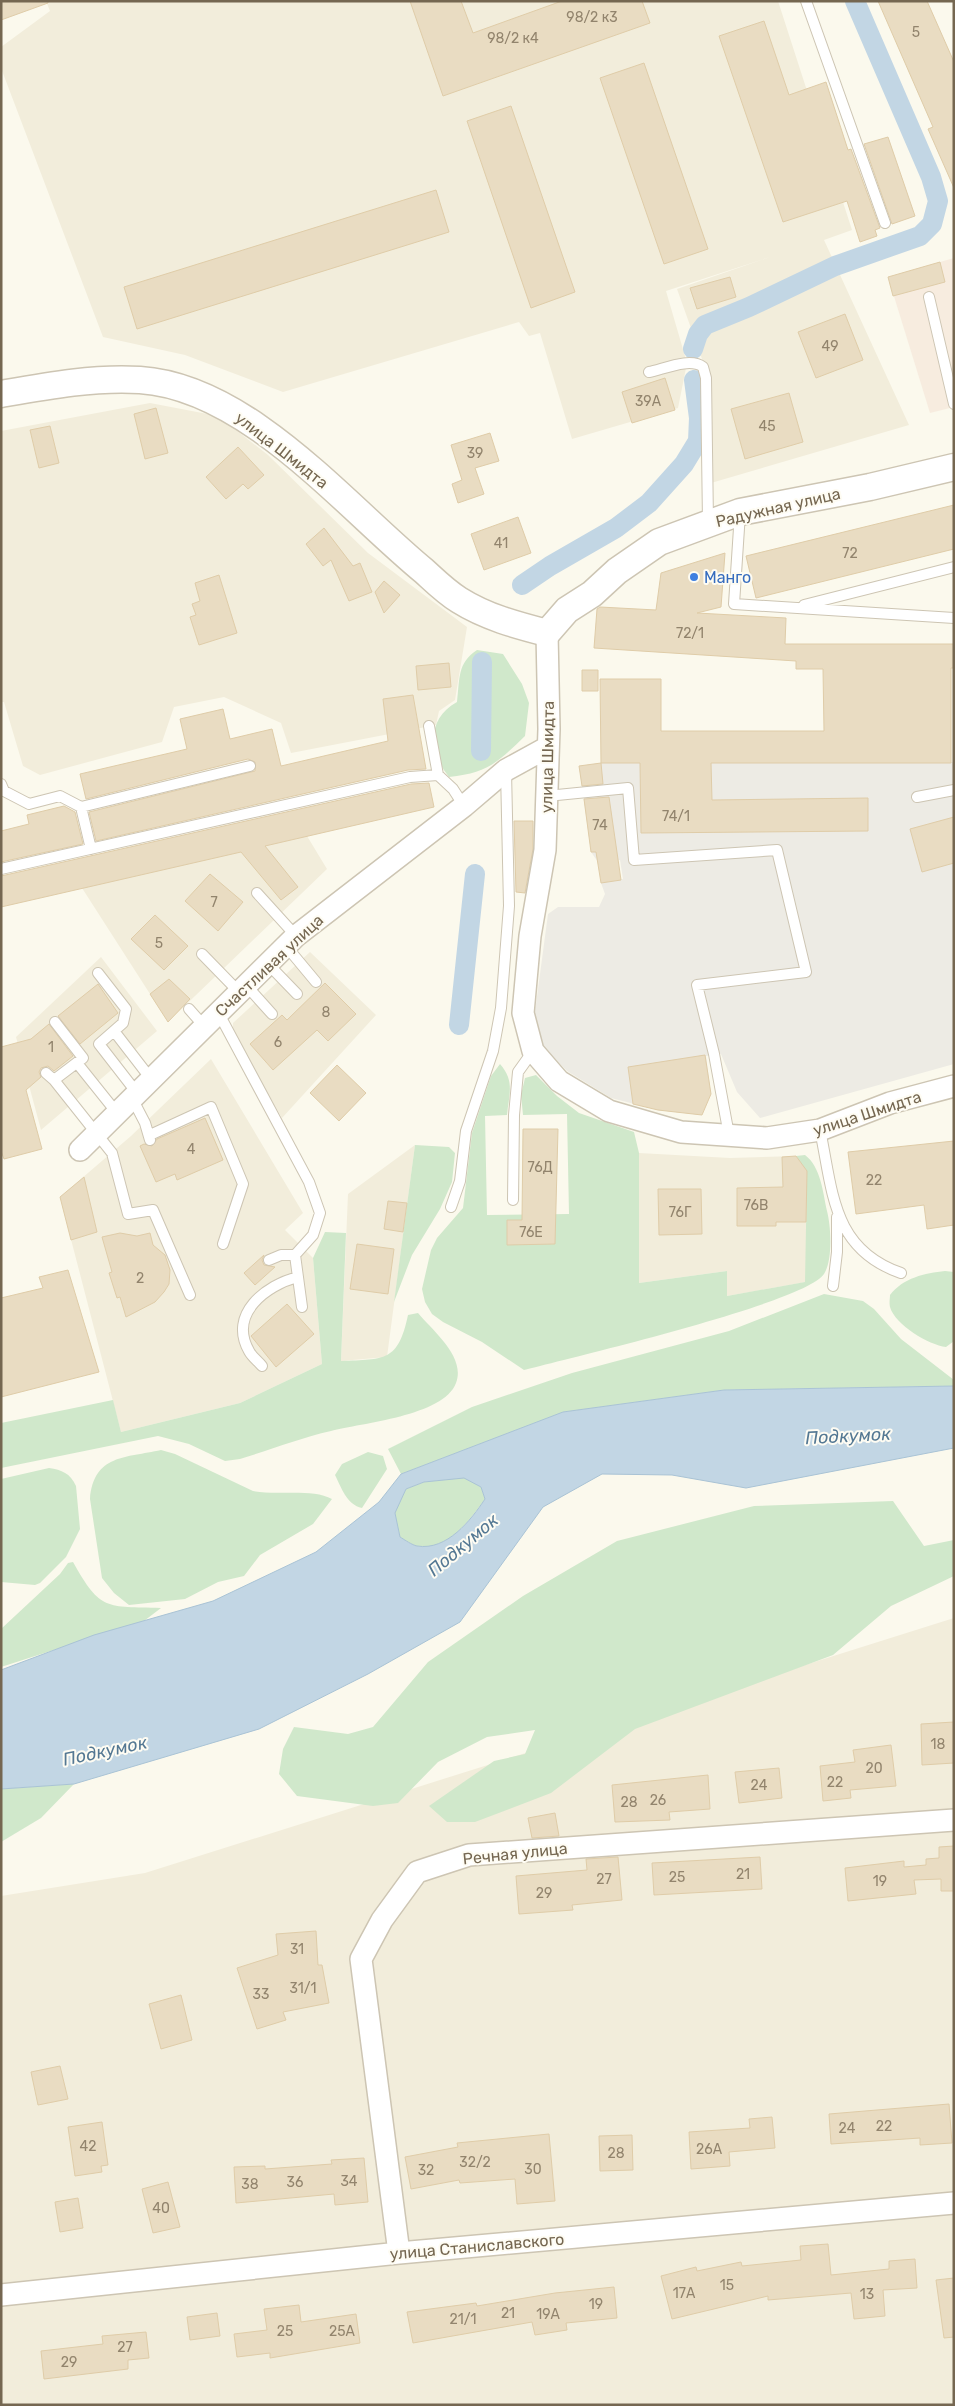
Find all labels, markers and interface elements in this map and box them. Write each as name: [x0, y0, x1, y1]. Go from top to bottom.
house number: 98/2 к3: [566, 9, 618, 26]
house number: 5: [912, 24, 920, 41]
house number: 98/2 к4: [487, 30, 539, 47]
house number: 49: [822, 338, 838, 355]
house number: 39А: [635, 393, 662, 410]
street label: улица Шмидта: [231, 408, 332, 493]
house number: 45: [758, 418, 776, 435]
house number: 39: [467, 445, 483, 462]
street label: Радужная улица: [714, 484, 842, 531]
house number: 41: [494, 535, 508, 552]
house number: 72: [842, 545, 858, 562]
place label: Манго: [704, 568, 751, 587]
marker: Манго: [688, 571, 700, 583]
house number: 72/1: [676, 625, 704, 642]
street label: улица Шмидта: [537, 701, 558, 813]
house number: 74/1: [662, 808, 690, 825]
house number: 74: [592, 817, 608, 834]
house number: 7: [210, 894, 218, 911]
street label: Счастливая улица: [211, 910, 327, 1020]
house number: 5: [155, 935, 163, 952]
house number: 8: [322, 1004, 331, 1021]
house number: 6: [274, 1034, 282, 1051]
house number: 1: [48, 1039, 54, 1056]
street label: улица Шмидта: [811, 1087, 924, 1140]
house number: 4: [187, 1141, 196, 1158]
house number: 76Д: [527, 1159, 553, 1176]
house number: 22: [866, 1172, 882, 1189]
house number: 76В: [744, 1197, 768, 1214]
house number: 76Г: [669, 1204, 692, 1221]
house number: 76Е: [519, 1224, 543, 1241]
house number: 2: [136, 1270, 144, 1287]
water label: Подкумок: [805, 1423, 892, 1449]
water label: Подкумок: [423, 1509, 503, 1581]
water label: Подкумок: [61, 1731, 149, 1771]
house number: 18: [931, 1736, 946, 1753]
house number: 20: [865, 1760, 883, 1777]
house number: 22: [827, 1774, 843, 1791]
house number: 24: [751, 1777, 768, 1794]
house number: 26: [650, 1792, 666, 1809]
house number: 28: [620, 1794, 638, 1811]
street label: Речная улица: [462, 1839, 568, 1868]
house number: 21: [736, 1866, 750, 1883]
house number: 25: [669, 1869, 685, 1886]
house number: 27: [596, 1871, 612, 1888]
house number: 19: [873, 1873, 887, 1890]
house number: 29: [536, 1885, 552, 1902]
house number: 31: [290, 1941, 304, 1958]
house number: 31/1: [290, 1980, 316, 1997]
house number: 33: [253, 1986, 269, 2003]
house number: 22: [876, 2118, 892, 2135]
house number: 24: [839, 2120, 856, 2137]
house number: 42: [80, 2138, 96, 2155]
house number: 26А: [696, 2141, 723, 2158]
house number: 28: [607, 2145, 625, 2162]
house number: 32/2: [459, 2154, 491, 2171]
house number: 30: [524, 2161, 542, 2178]
house number: 32: [418, 2162, 434, 2179]
house number: 34: [340, 2173, 358, 2190]
house number: 36: [287, 2174, 303, 2191]
house number: 38: [241, 2176, 259, 2193]
house number: 40: [152, 2200, 170, 2217]
street label: улица Станиславского: [389, 2229, 565, 2264]
house number: 15: [720, 2277, 734, 2294]
house number: 17А: [673, 2285, 696, 2302]
house number: 13: [860, 2286, 874, 2303]
house number: 19: [589, 2296, 603, 2313]
house number: 21: [501, 2305, 515, 2322]
house number: 19А: [536, 2306, 560, 2323]
house number: 21/1: [450, 2311, 476, 2328]
house number: 25: [277, 2323, 293, 2340]
house number: 25А: [329, 2323, 356, 2340]
house number: 27: [117, 2339, 133, 2356]
house number: 29: [61, 2354, 77, 2371]

